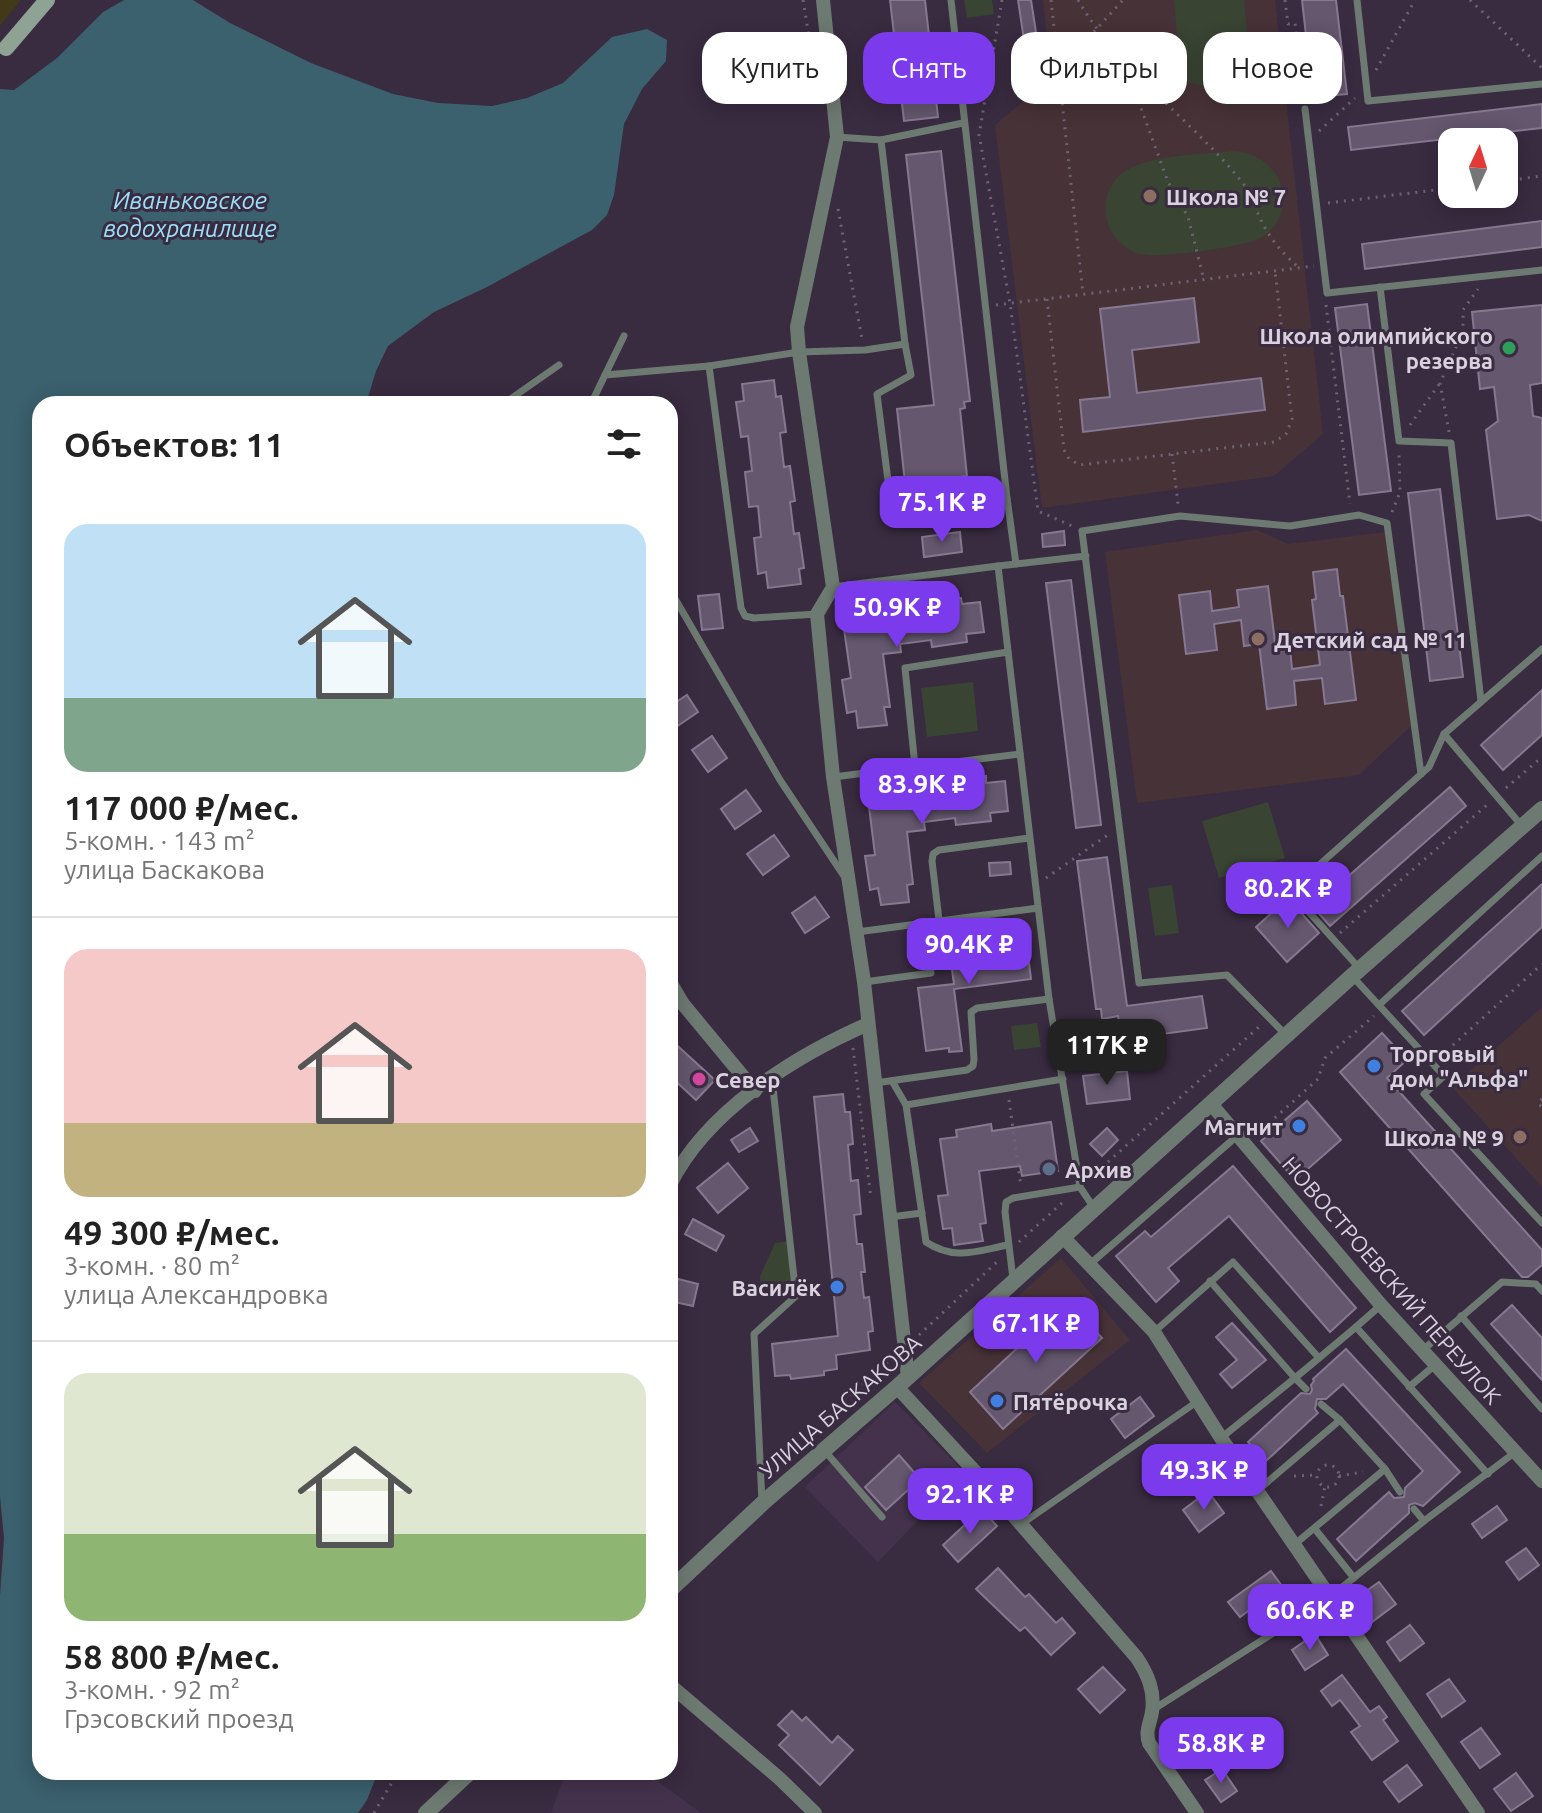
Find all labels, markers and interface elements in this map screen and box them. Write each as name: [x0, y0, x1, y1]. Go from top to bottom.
chip: Купить: [702, 32, 847, 104]
chip: Снять: [863, 32, 995, 104]
chip: Фильтры: [1011, 32, 1187, 104]
chip: Новое: [1203, 32, 1342, 104]
north arrow: [1438, 128, 1518, 208]
map controls: [1438, 128, 1518, 208]
place label: Школа № 7: [1166, 184, 1286, 209]
water label: Иваньковское водохранилище: [103, 187, 277, 242]
marker: Школа № 7: [1141, 187, 1159, 205]
place label: Школа олимпийского резерва: [1260, 323, 1493, 373]
marker: Школа олимпийского резерва: [1500, 339, 1518, 357]
icon: filters: [602, 422, 646, 466]
text: Объектов: 11: [64, 425, 284, 463]
pin: 75.1K ₽: [868, 476, 1016, 544]
text: 75.1K ₽: [898, 487, 986, 516]
icon: home: [283, 576, 427, 720]
pin: 50.9K ₽: [823, 581, 971, 649]
text: 50.9K ₽: [853, 592, 941, 621]
place label: Детский сад № 11: [1274, 627, 1468, 652]
marker: Детский сад № 11: [1249, 630, 1267, 648]
pin: 83.9K ₽: [848, 758, 996, 826]
text: 83.9K ₽: [878, 769, 966, 798]
text: 117 000 ₽/мес.: [64, 788, 299, 826]
text: 5-комн. · 143 m²: [64, 826, 255, 855]
text: улица Баскакова: [64, 855, 265, 884]
pin: 80.2K ₽: [1214, 862, 1362, 930]
text: 80.2K ₽: [1244, 873, 1332, 902]
pin: 90.4K ₽: [895, 918, 1043, 986]
text: 90.4K ₽: [925, 929, 1013, 958]
icon: home: [283, 1001, 427, 1145]
pin: 117K ₽: [1042, 1019, 1172, 1087]
text: 117K ₽: [1066, 1030, 1148, 1059]
place label: Торговый дом "Альфа": [1390, 1041, 1528, 1091]
marker: Торговый дом "Альфа": [1365, 1057, 1383, 1075]
place label: Север: [715, 1067, 781, 1092]
marker: Север: [690, 1070, 708, 1088]
place label: Магнит: [1204, 1114, 1283, 1139]
marker: Магнит: [1290, 1117, 1308, 1135]
place label: Школа № 9: [1384, 1125, 1504, 1150]
marker: Школа № 9: [1511, 1128, 1529, 1146]
street label: НОВОСТРОЕВСКИЙ ПЕРЕУЛОК: [1278, 1151, 1507, 1409]
place label: Архив: [1065, 1157, 1132, 1182]
marker: Архив: [1040, 1160, 1058, 1178]
text: 49 300 ₽/мес.: [64, 1213, 279, 1251]
text: 3-комн. · 80 m²: [64, 1251, 240, 1280]
place label: Василёк: [731, 1275, 821, 1300]
marker: Василёк: [828, 1278, 846, 1296]
text: улица Александровка: [64, 1280, 329, 1309]
pin: 67.1K ₽: [962, 1297, 1110, 1365]
text: 67.1K ₽: [992, 1308, 1080, 1337]
street label: УЛИЦА БАСКАКОВА: [754, 1329, 926, 1483]
place label: Пятёрочка: [1013, 1389, 1128, 1414]
marker: Пятёрочка: [988, 1392, 1006, 1410]
icon: home: [283, 1425, 427, 1569]
pin: 49.3K ₽: [1130, 1444, 1278, 1512]
text: 49.3K ₽: [1160, 1455, 1248, 1484]
pin: 92.1K ₽: [896, 1468, 1044, 1536]
text: 92.1K ₽: [926, 1479, 1014, 1508]
pin: 60.6K ₽: [1236, 1584, 1384, 1652]
text: 60.6K ₽: [1266, 1595, 1354, 1624]
text: 58 800 ₽/мес.: [64, 1637, 279, 1675]
text: 3-комн. · 92 m²: [64, 1675, 240, 1704]
text: Грэсовский проезд: [64, 1704, 294, 1733]
pin: 58.8K ₽: [1147, 1717, 1295, 1785]
text: 58.8K ₽: [1177, 1728, 1265, 1757]

